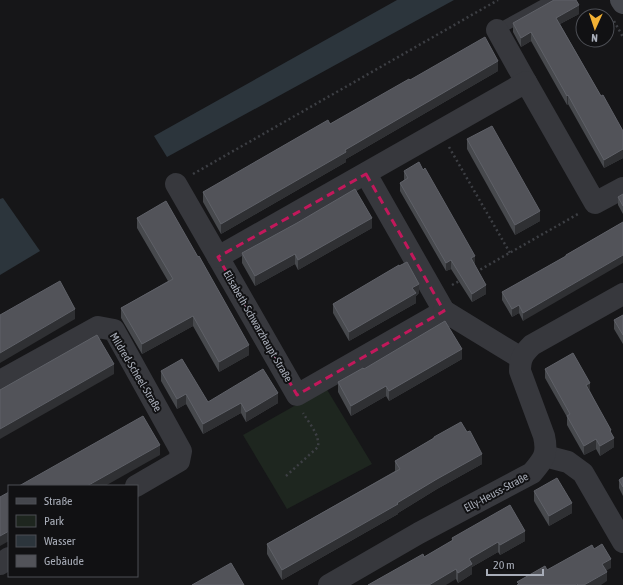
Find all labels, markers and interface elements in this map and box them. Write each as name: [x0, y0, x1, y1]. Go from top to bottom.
north arrow: [575, 8, 615, 48]
text: N: [591, 32, 598, 44]
street label: Elisabeth-Schwarzhaupt-Straße: [221, 268, 295, 384]
street label: Mildred-Scheel-Straße: [108, 330, 164, 414]
street label: Elly-Heuss-Straße: [462, 470, 530, 514]
legend: [8, 485, 138, 577]
text: Straße: [44, 494, 72, 508]
text: Park: [44, 514, 65, 528]
text: Wasser: [44, 534, 76, 548]
scale bar: [487, 551, 543, 577]
text: Gebäude: [44, 554, 84, 568]
text: 20 m: [493, 558, 515, 572]

